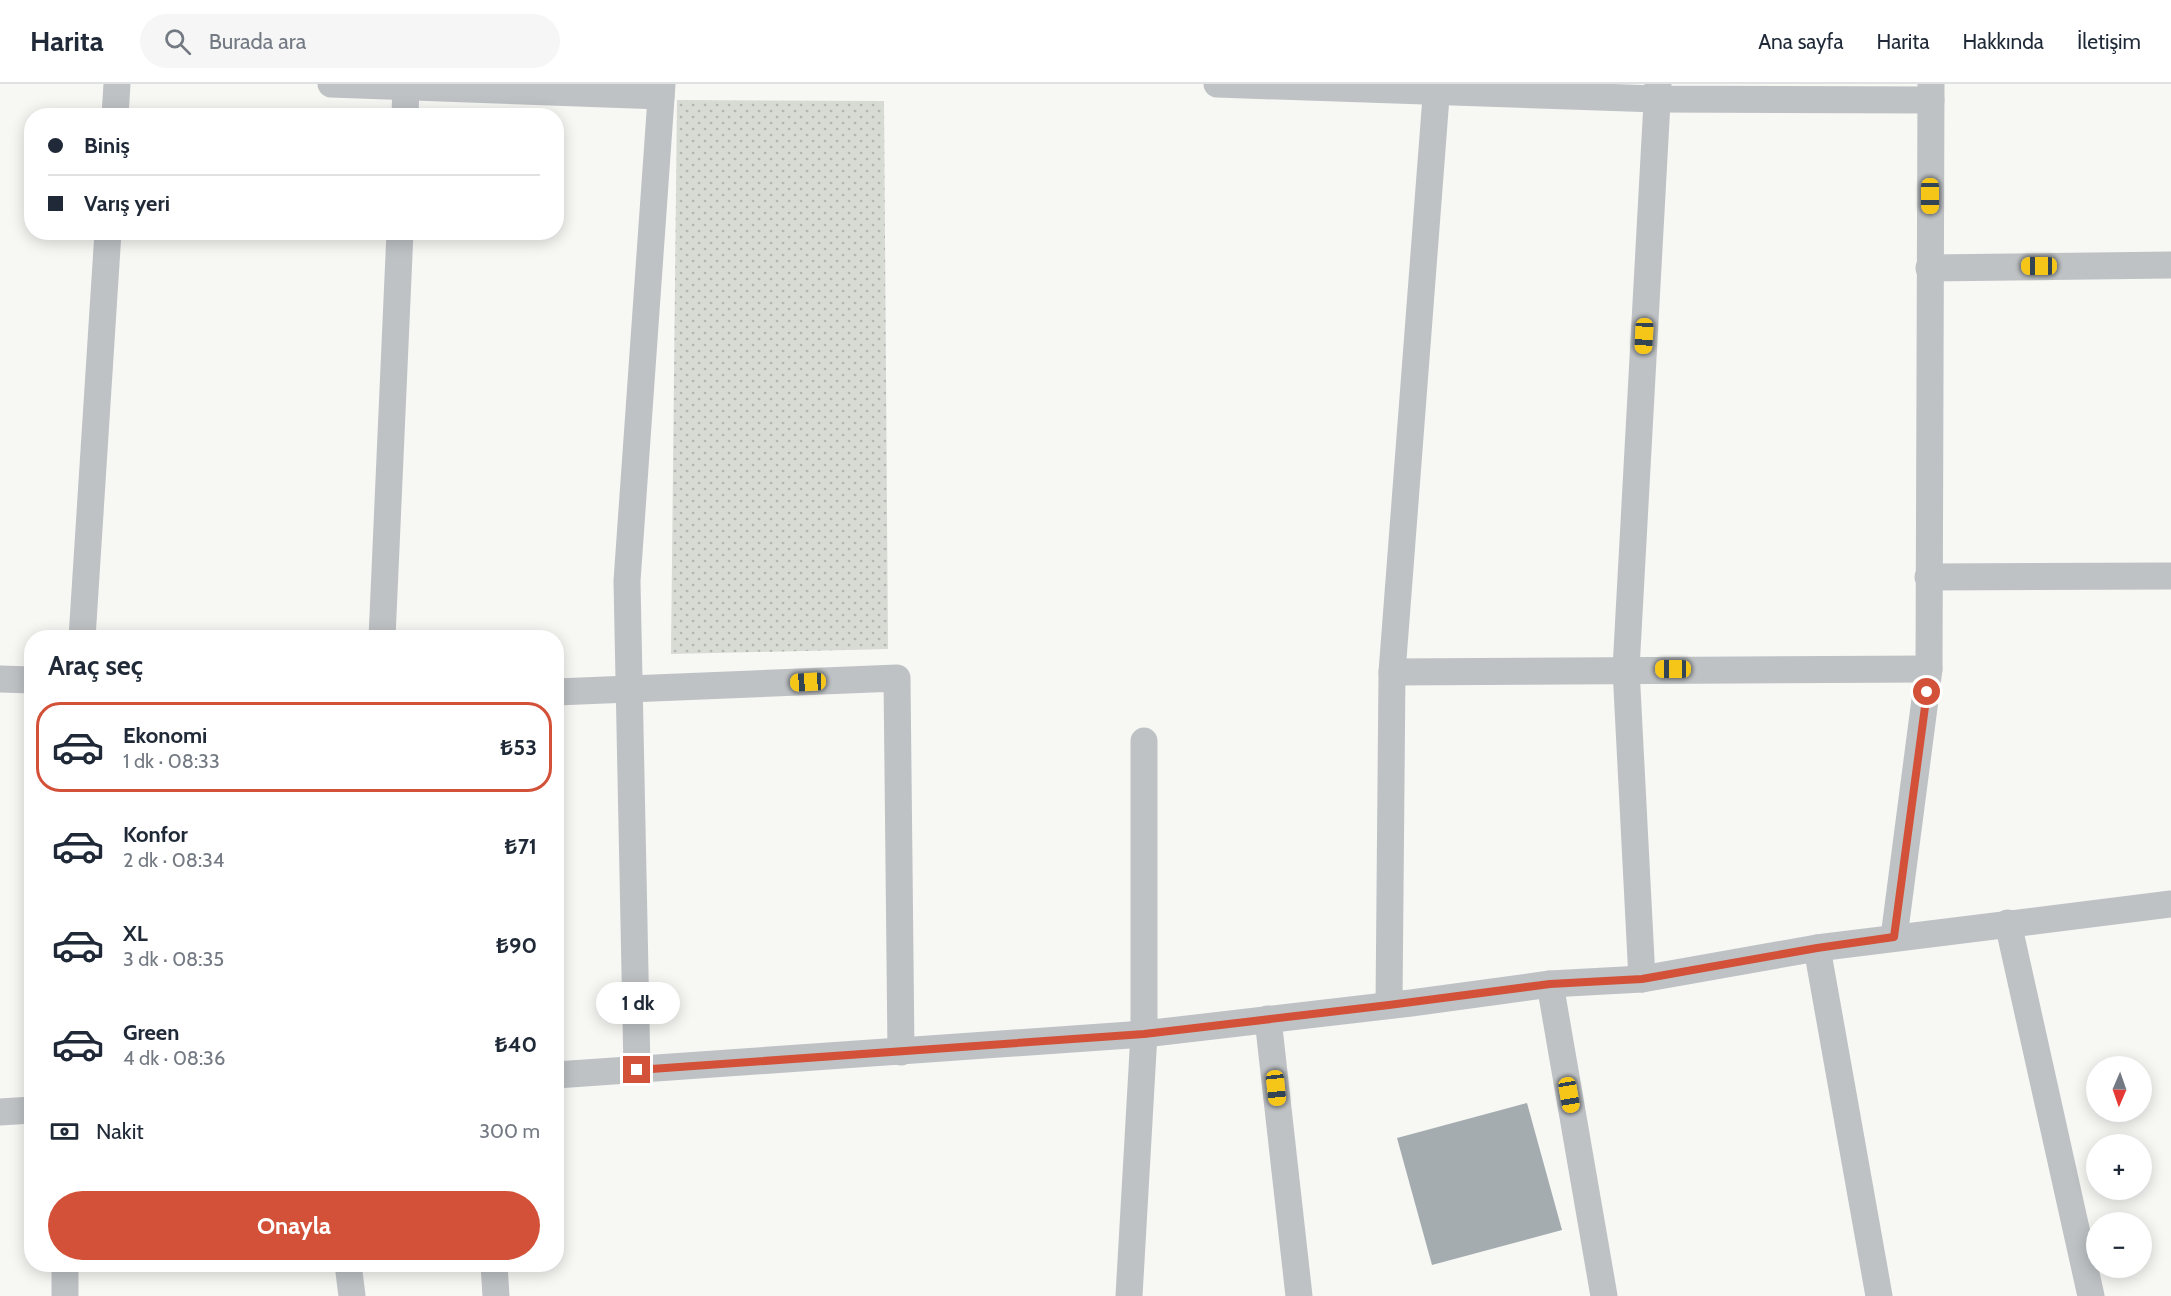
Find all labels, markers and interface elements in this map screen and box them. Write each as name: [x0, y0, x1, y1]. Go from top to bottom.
search box: [140, 14, 560, 68]
text: Harita: [30, 24, 104, 58]
icon: search: [161, 25, 194, 58]
text: Burada ara: [209, 28, 306, 55]
text: Ana sayfa: [1758, 29, 1844, 54]
text: Harita: [1877, 29, 1929, 54]
text: Hakkında: [1962, 29, 2044, 54]
text: İletişim: [2077, 29, 2141, 54]
text: Biniş: [84, 132, 130, 159]
car: [1921, 178, 1939, 214]
text: Varış yeri: [84, 190, 170, 217]
car: [2021, 257, 2057, 275]
car: [1634, 318, 1654, 354]
text: Araç seç: [48, 649, 143, 682]
car: [1655, 660, 1691, 678]
car: [790, 672, 826, 692]
route start: [1913, 678, 1940, 705]
icon: car: [51, 720, 105, 774]
text: Ekonomi: [123, 722, 207, 749]
text: ₺53: [500, 734, 537, 761]
text: 1 dk · 08:33: [123, 749, 220, 773]
icon: car: [51, 819, 105, 873]
text: Konfor: [123, 821, 188, 848]
text: ₺71: [505, 833, 537, 860]
text: 2 dk · 08:34: [123, 848, 224, 872]
icon: car: [51, 918, 105, 972]
text: XL: [123, 920, 148, 947]
text: ₺90: [496, 932, 537, 959]
text: 3 dk · 08:35: [123, 947, 224, 971]
callout: 1 dk: [595, 983, 679, 1025]
text: 1 dk: [622, 991, 655, 1015]
icon: car: [51, 1017, 105, 1071]
text: Green: [123, 1019, 179, 1046]
text: ₺40: [495, 1031, 537, 1058]
text: 4 dk · 08:36: [123, 1046, 225, 1070]
route end: [623, 1056, 650, 1083]
north arrow: [2086, 1056, 2152, 1122]
map controls: [2086, 1056, 2152, 1278]
car: [1265, 1069, 1287, 1107]
car: [1557, 1076, 1581, 1114]
icon: cash: [48, 1115, 81, 1148]
text: Nakit: [96, 1118, 144, 1145]
text: 300 m: [479, 1119, 540, 1143]
button: +: [2086, 1134, 2152, 1200]
button: Onayla: [48, 1191, 540, 1260]
button: −: [2086, 1212, 2152, 1278]

